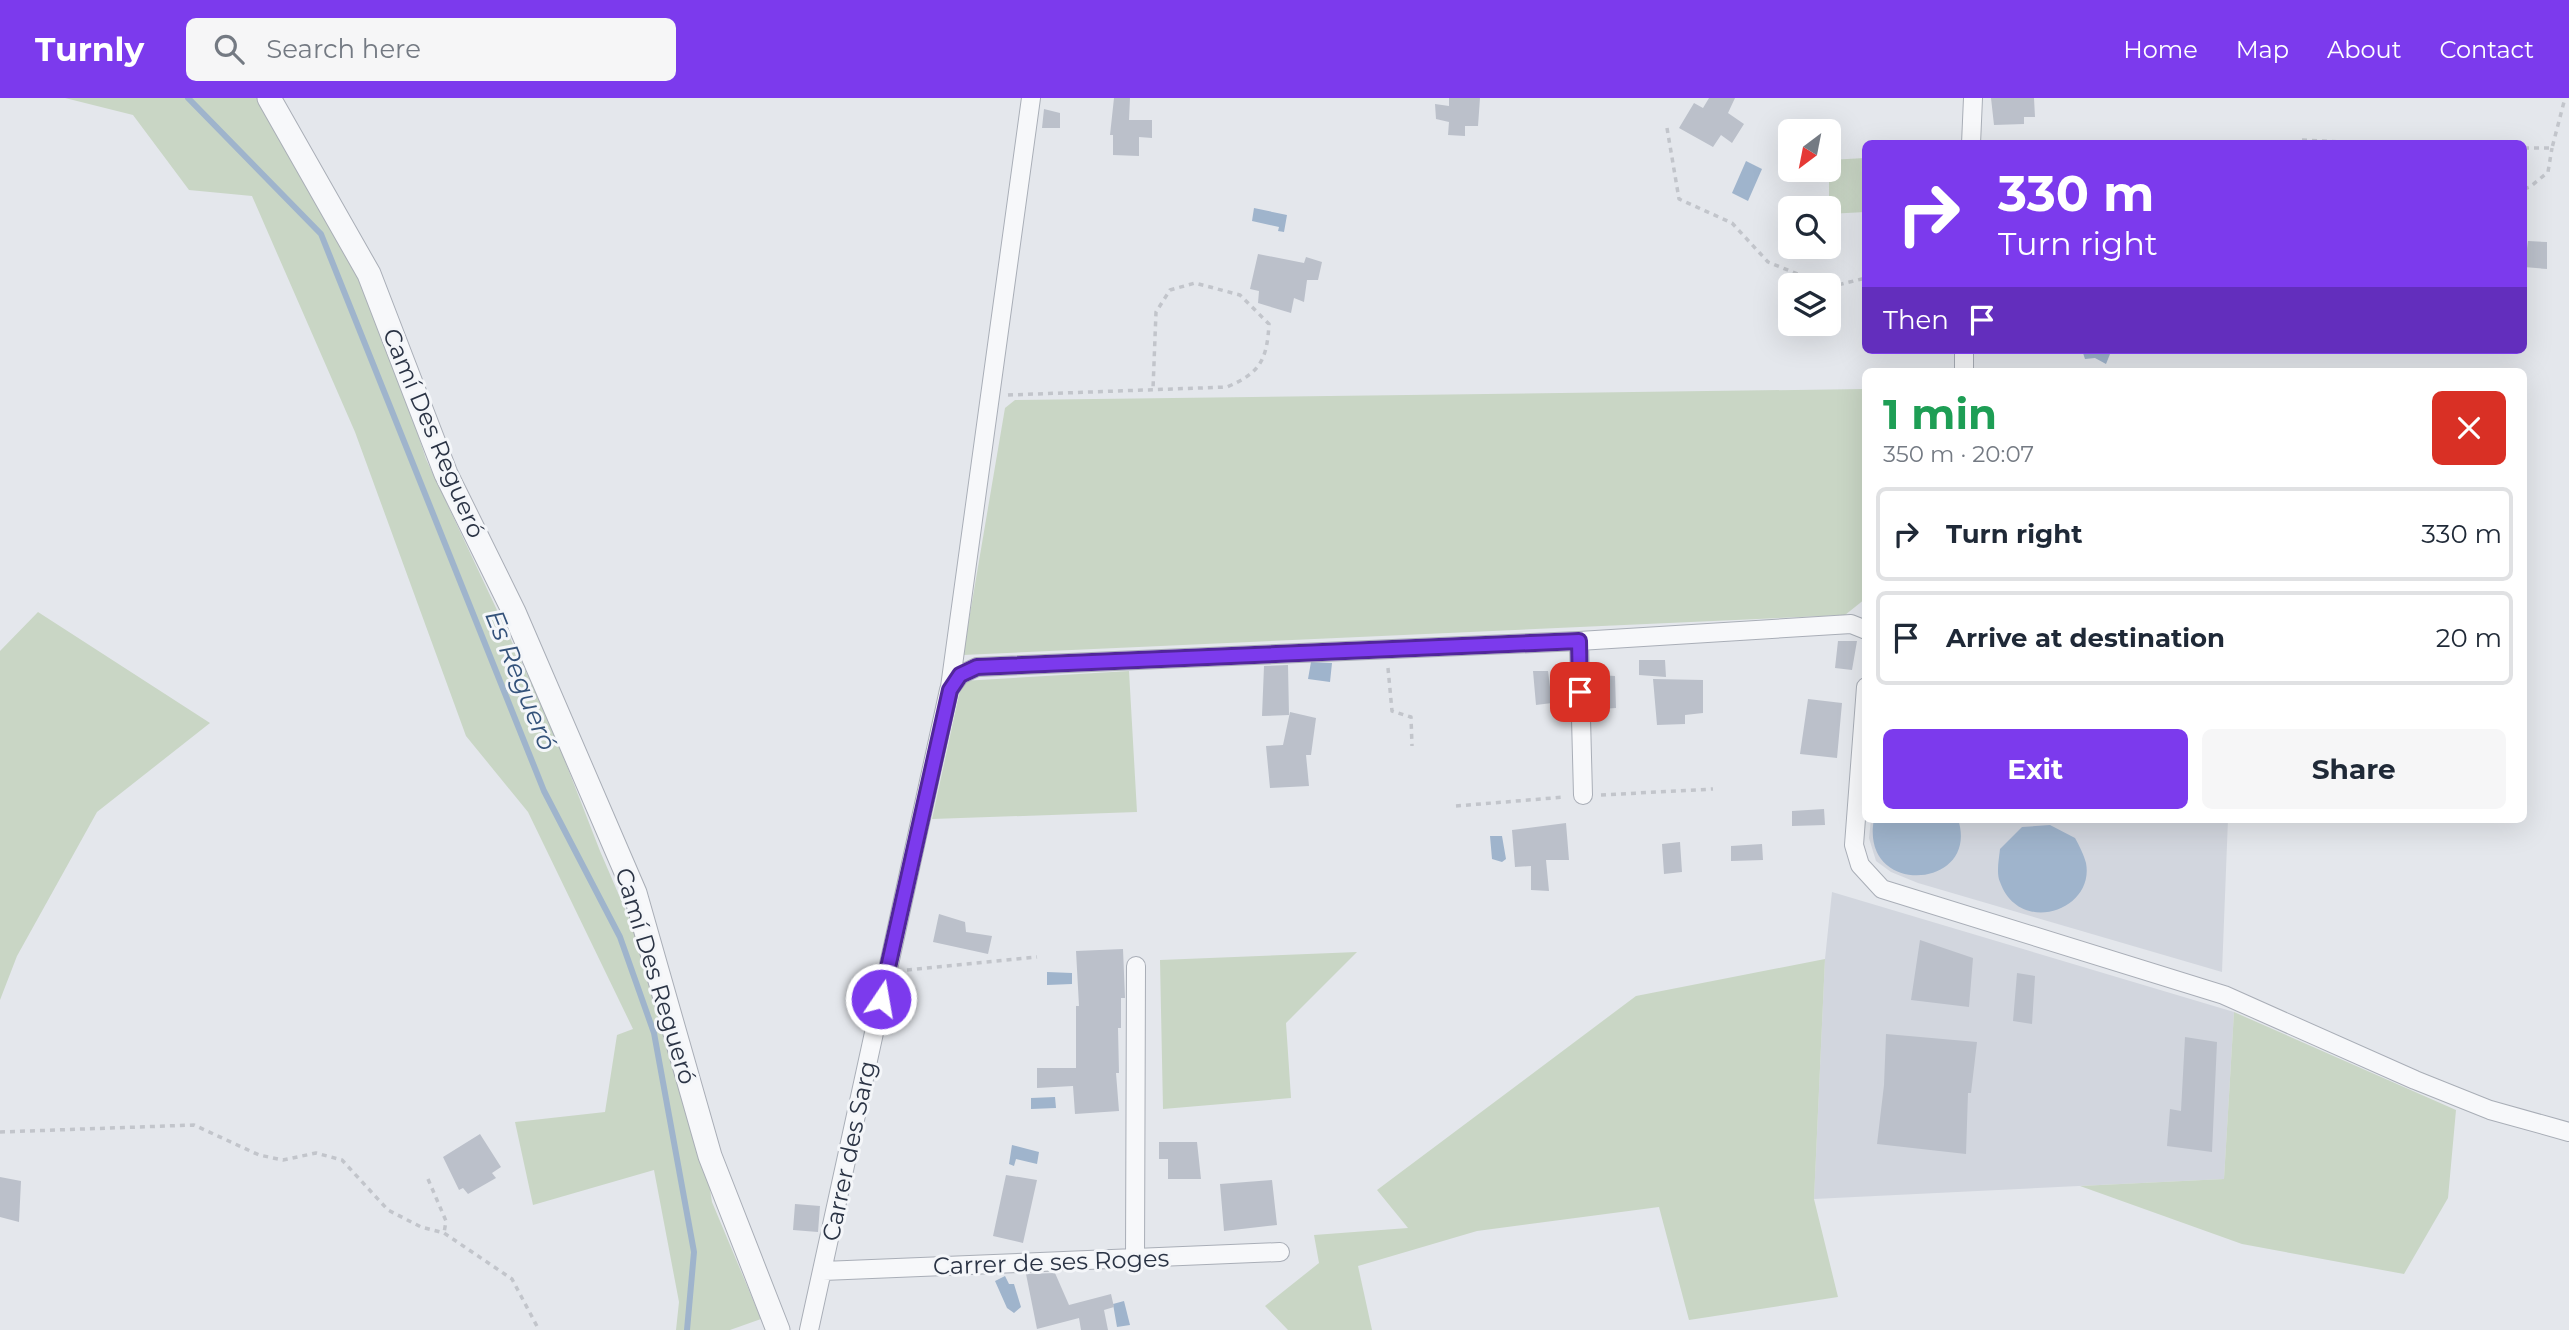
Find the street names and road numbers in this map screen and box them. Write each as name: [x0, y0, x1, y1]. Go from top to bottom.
street label: Camí Des Regueró: [377, 324, 491, 542]
street label: Camí Des Regueró: [609, 864, 703, 1088]
street label: Carrer des Sarg: [816, 1058, 882, 1244]
street label: Carrer de ses Roges: [932, 1243, 1170, 1281]

